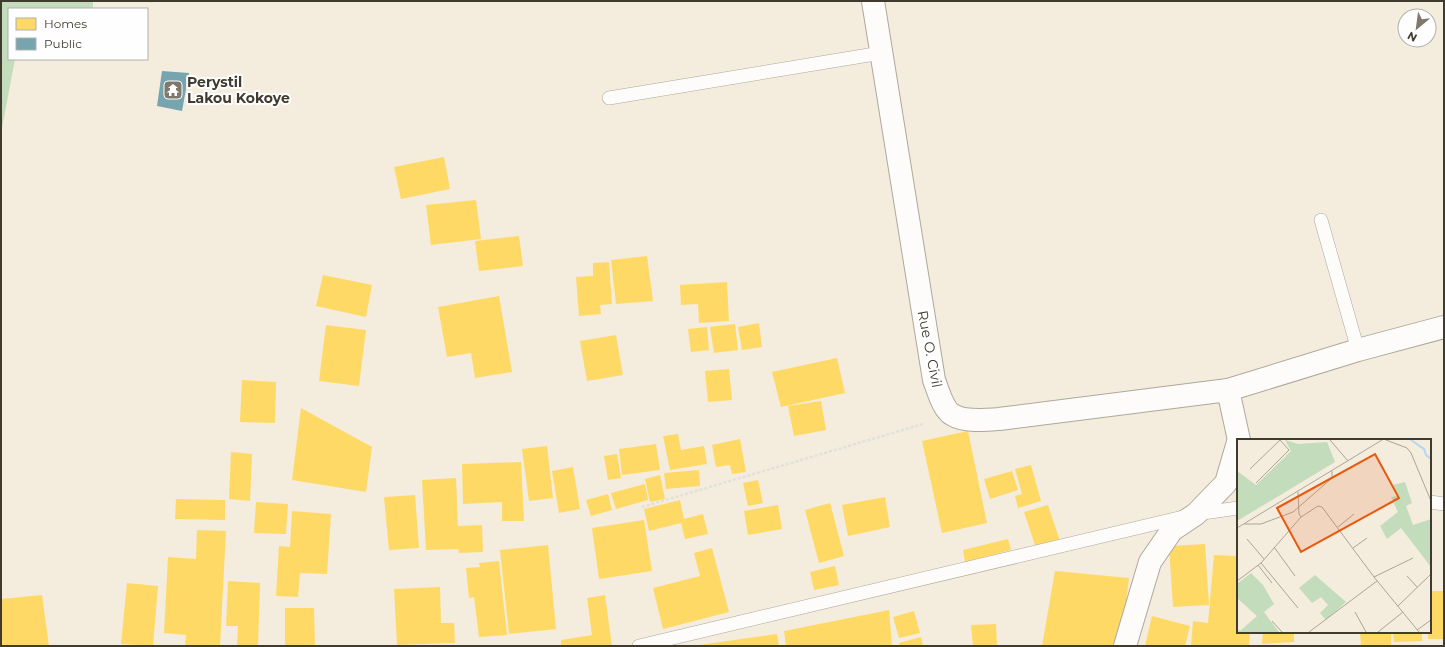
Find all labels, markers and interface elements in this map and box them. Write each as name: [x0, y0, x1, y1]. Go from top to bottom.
legend: [8, 8, 148, 60]
north arrow: [1397, 8, 1437, 48]
text: Homes: [44, 16, 87, 31]
text: N: [1405, 28, 1419, 45]
text: Public: [44, 36, 82, 51]
place label: Perystil Lakou Kokoye: [187, 73, 290, 107]
temple icon: Perystil Lakou Kokoye: [162, 79, 184, 101]
street label: Rue O. Civil: [914, 309, 946, 389]
inset map: [1237, 439, 1431, 633]

